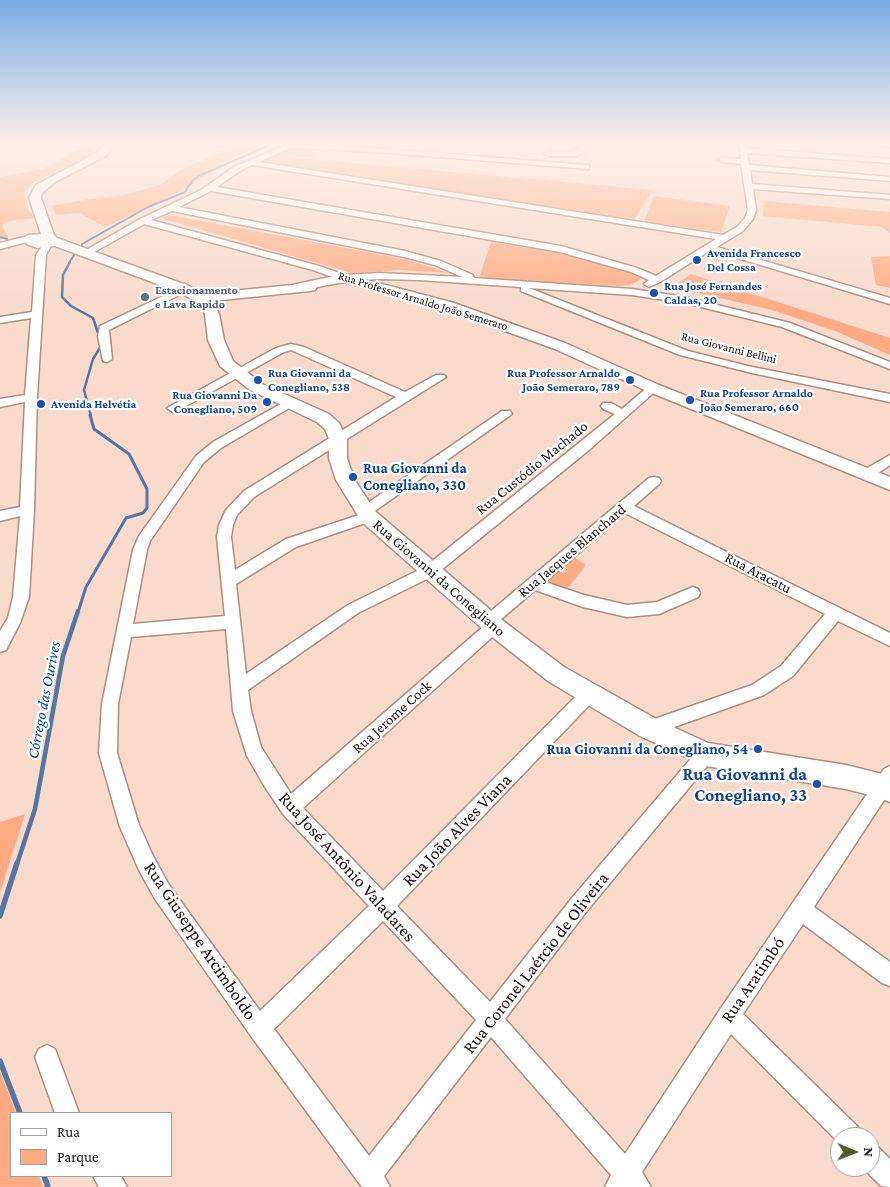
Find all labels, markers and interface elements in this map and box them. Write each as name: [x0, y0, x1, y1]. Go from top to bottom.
place label: Avenida Francesco Del Cossa: [707, 246, 801, 274]
marker: Avenida Francesco Del Cossa: [691, 254, 703, 266]
street label: Rua Professor Arnaldo João Semeraro: [336, 268, 510, 334]
place label: Rua José Fernandes Caldas, 20: [664, 279, 762, 307]
place label: Estacionamento e Lava Rapido: [155, 283, 238, 311]
marker: Rua José Fernandes Caldas, 20: [648, 287, 660, 299]
marker: Estacionamento e Lava Rapido: [139, 291, 151, 303]
street label: Rua Giovanni Bellini: [680, 329, 778, 367]
place label: Rua Giovanni da Conegliano, 538: [268, 366, 351, 394]
place label: Rua Professor Arnaldo João Semeraro, 789: [507, 366, 620, 394]
marker: Rua Giovanni da Conegliano, 538: [252, 374, 264, 386]
marker: Rua Professor Arnaldo João Semeraro, 789: [624, 374, 636, 386]
place label: Rua Professor Arnaldo João Semeraro, 660: [700, 386, 813, 414]
place label: Rua Giovanni Da Conegliano, 509: [172, 388, 257, 416]
marker: Rua Professor Arnaldo João Semeraro, 660: [684, 394, 696, 406]
marker: Rua Giovanni Da Conegliano, 509: [261, 396, 273, 408]
place label: Avenida Helvétia: [51, 397, 136, 411]
marker: Avenida Helvétia: [35, 398, 47, 410]
street label: Rua Custódio Machado: [472, 417, 592, 519]
place label: Rua Giovanni da Conegliano, 330: [363, 459, 467, 494]
marker: Rua Giovanni da Conegliano, 330: [347, 471, 359, 483]
street label: Rua Jacques Blanchard: [514, 501, 630, 601]
street label: Rua Giovanni da Conegliano: [369, 516, 509, 640]
street label: Rua Aracatu: [722, 549, 794, 597]
water label: Córrego das Ourives: [23, 640, 65, 760]
street label: Rua Jerome Cock: [349, 677, 435, 757]
place label: Rua Giovanni da Conegliano, 54: [547, 740, 748, 758]
marker: Rua Giovanni da Conegliano, 54: [752, 743, 764, 755]
place label: Rua Giovanni da Conegliano, 33: [683, 763, 807, 806]
street label: Rua João Alves Viana: [398, 769, 516, 891]
marker: Rua Giovanni da Conegliano, 33: [811, 778, 823, 790]
street label: Rua José Antônio Valadares: [274, 787, 420, 947]
street label: Rua Giuseppe Arcimboldo: [139, 858, 261, 1024]
street label: Rua Coronel Laércio de Oliveira: [458, 868, 614, 1058]
street label: Rua Aratimbó: [716, 933, 790, 1027]
legend: [10, 1112, 172, 1177]
text: Rua: [57, 1124, 80, 1140]
north arrow: [830, 1127, 880, 1177]
text: N: [861, 1147, 877, 1157]
text: Parque: [57, 1149, 98, 1165]

